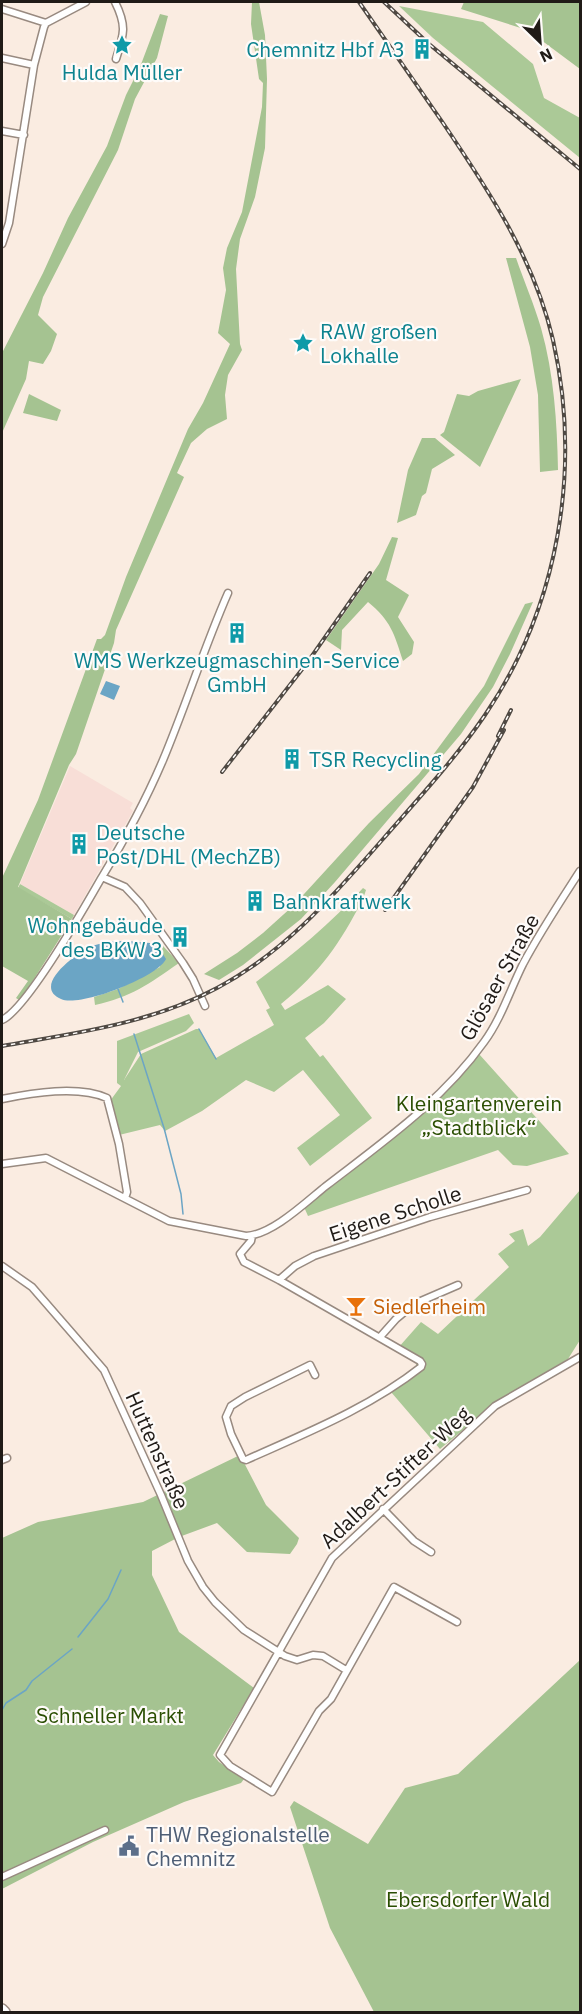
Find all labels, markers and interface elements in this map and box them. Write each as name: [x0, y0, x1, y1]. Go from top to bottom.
north arrow: [510, 12, 570, 72]
place icon: Hulda Müller: [110, 33, 134, 57]
place label: Chemnitz Hbf A3: [246, 35, 405, 63]
building icon: Chemnitz Hbf A3: [410, 37, 434, 61]
text: N: [537, 44, 556, 67]
place label: Hulda Müller: [62, 58, 182, 86]
place label: RAW großen Lokhalle: [320, 317, 438, 369]
place icon: RAW großen Lokhalle: [291, 331, 315, 355]
building icon: WMS Werkzeugmaschinen-Service GmbH: [225, 621, 249, 645]
place label: WMS Werkzeugmaschinen-Service GmbH: [74, 646, 400, 698]
place label: TSR Recycling: [309, 745, 442, 773]
building icon: TSR Recycling: [280, 747, 304, 771]
place label: Deutsche Post/DHL (MechZB): [96, 818, 281, 870]
building icon: Deutsche Post/DHL (MechZB): [67, 832, 91, 856]
place label: Bahnkraftwerk: [272, 887, 411, 915]
building icon: Bahnkraftwerk: [243, 889, 267, 913]
street label: Glösaer Straße: [453, 909, 545, 1045]
place label: Wohngebäude des BKW 3: [27, 911, 163, 963]
building icon: Wohngebäude des BKW 3: [168, 925, 192, 949]
park label: Kleingartenverein „Stadtblick“: [396, 1089, 562, 1141]
street label: Eigene Scholle: [325, 1178, 465, 1248]
place label: Siedlerheim: [373, 1292, 486, 1320]
bar icon: Siedlerheim: [344, 1294, 368, 1318]
street label: Huttenstraße: [120, 1387, 196, 1513]
street label: Adalbert-Stifter-Weg: [314, 1400, 476, 1554]
park label: Schneller Markt: [36, 1701, 184, 1729]
place label: THW Regionalstelle Chemnitz: [146, 1820, 330, 1872]
public building icon: THW Regionalstelle Chemnitz: [117, 1834, 141, 1858]
park label: Ebersdorfer Wald: [386, 1885, 550, 1913]

